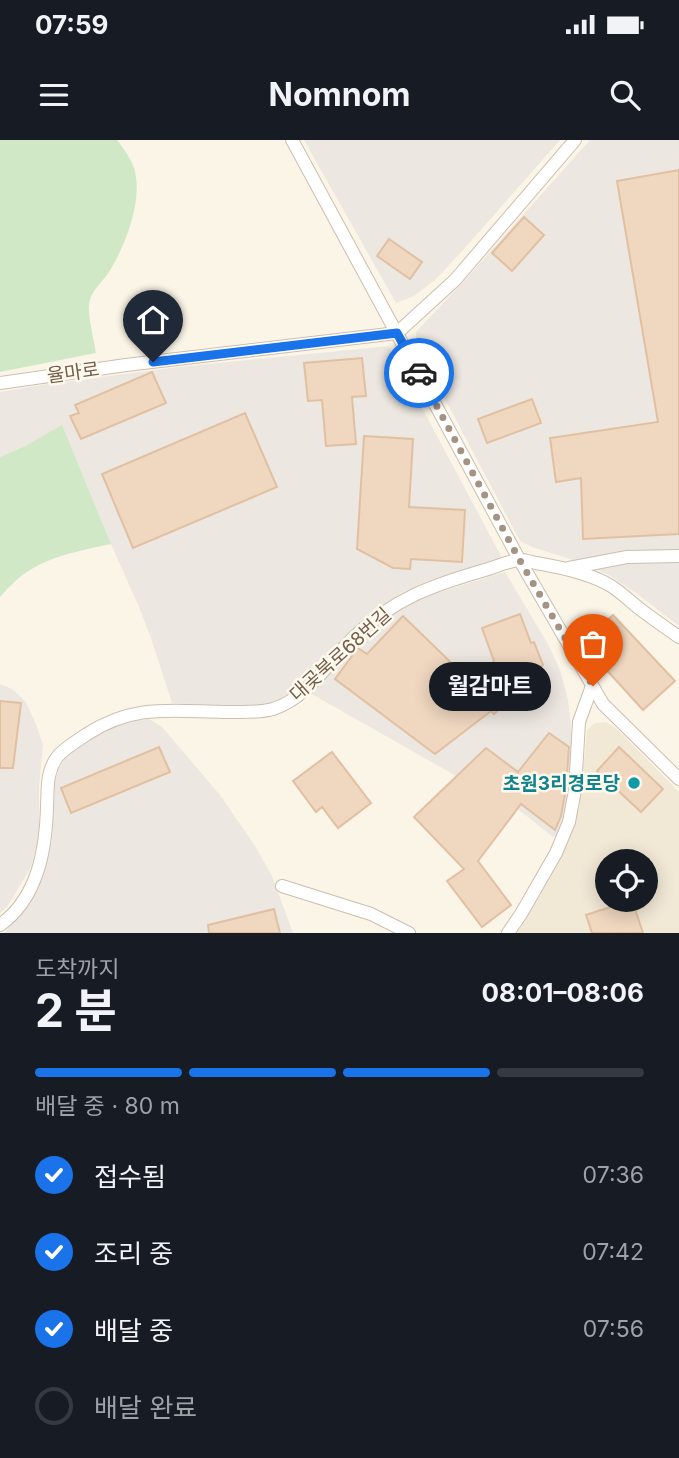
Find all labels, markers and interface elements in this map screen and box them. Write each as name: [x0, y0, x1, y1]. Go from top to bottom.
text: 07:59: [35, 9, 108, 40]
text: Nomnom: [269, 75, 410, 114]
icon: menu: [35, 76, 73, 114]
icon: search: [606, 76, 644, 114]
pin: [123, 290, 183, 362]
icon: home: [134, 301, 172, 339]
courier: [384, 338, 454, 408]
icon: car: [400, 354, 438, 392]
street label: 율마로: [45, 357, 101, 388]
street label: 대곶북로68번길: [285, 603, 396, 706]
pin: [563, 614, 623, 686]
icon: bag: [574, 625, 612, 663]
callout: 월감마트: [428, 662, 551, 710]
text: 월감마트: [448, 672, 532, 700]
place label: 초원3리경로당: [503, 772, 621, 795]
marker: 초원3리경로당: [626, 775, 642, 791]
map controls: [595, 849, 658, 912]
button: locate: [595, 849, 658, 912]
text: 도착까지: [35, 955, 120, 983]
text: 08:01–08:06: [482, 977, 644, 1008]
text: 2 분: [35, 982, 117, 1038]
text: 배달 중 · 80 m: [35, 1092, 180, 1120]
icon: check: [35, 1156, 73, 1194]
text: 접수됨: [94, 1161, 166, 1192]
text: 07:36: [583, 1161, 644, 1189]
icon: check: [35, 1233, 73, 1271]
text: 조리 중: [94, 1238, 173, 1269]
text: 07:42: [582, 1238, 644, 1266]
icon: check: [35, 1310, 73, 1348]
text: 배달 중: [94, 1315, 173, 1346]
text: 07:56: [583, 1315, 644, 1343]
text: 배달 완료: [94, 1392, 197, 1423]

